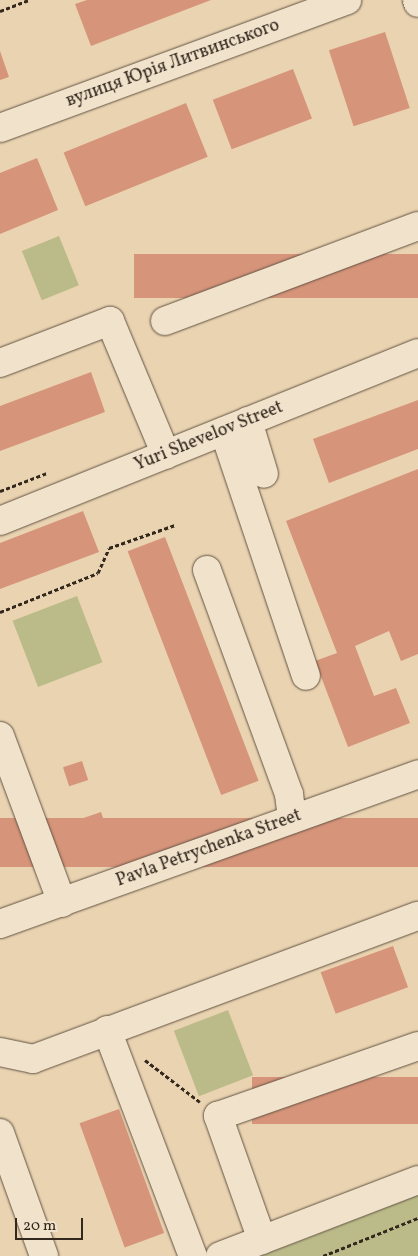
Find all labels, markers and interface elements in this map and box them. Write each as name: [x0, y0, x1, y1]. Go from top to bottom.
street label: вулиця Юрія Литвинського: [63, 15, 283, 113]
street label: Yuri Shevelov Street: [131, 397, 287, 477]
street label: Pavla Petrychenka Street: [113, 805, 305, 893]
scale bar: [18, 1208, 85, 1240]
text: 20 m: [23, 1216, 56, 1237]

